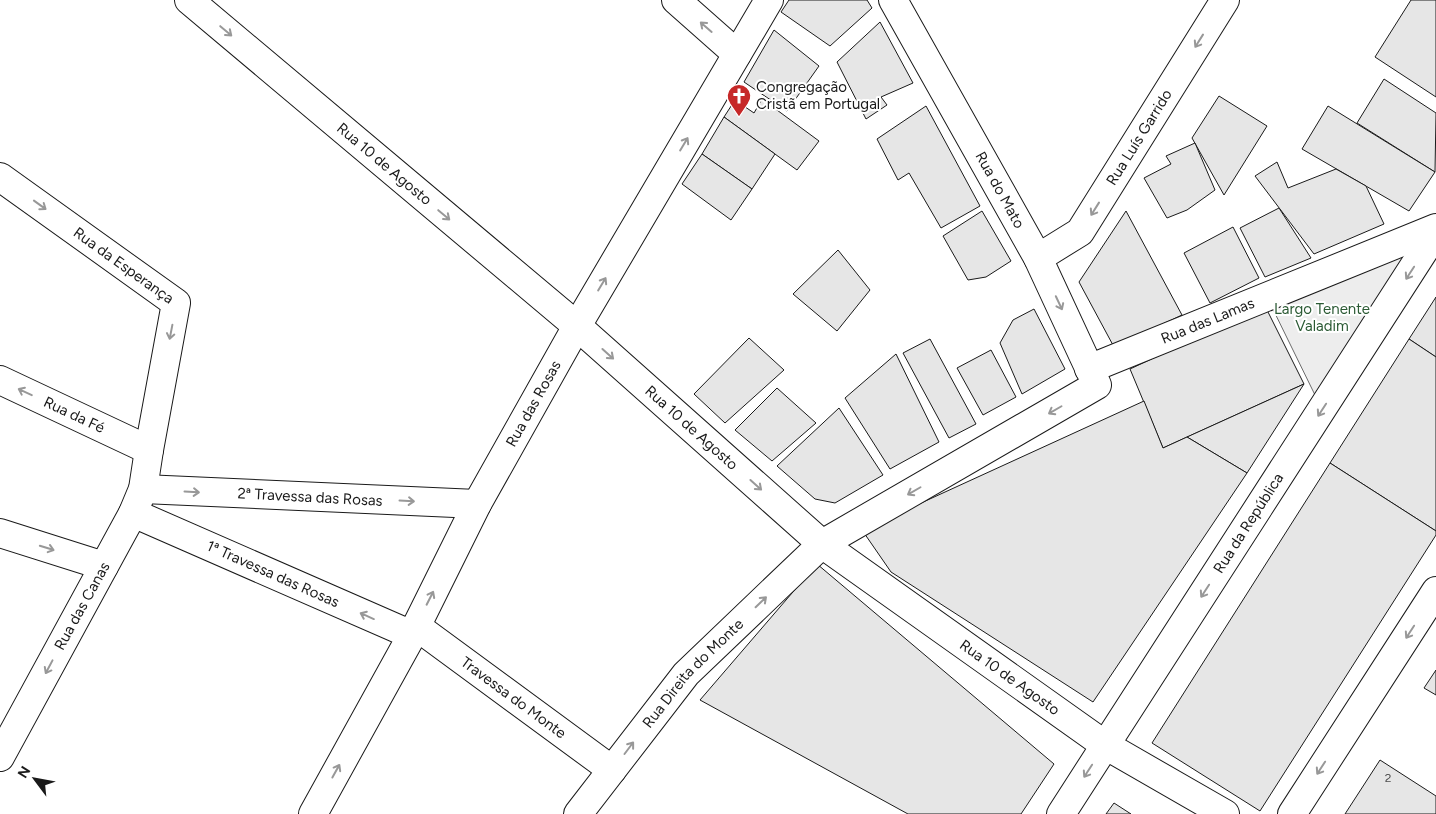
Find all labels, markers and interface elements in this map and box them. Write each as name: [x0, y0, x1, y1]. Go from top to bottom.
one-way arrow: [700, 21, 713, 33]
one-way arrow: [219, 26, 232, 37]
one-way arrow: [1194, 34, 1204, 48]
place label: Congregação Cristã em Portugal: [756, 78, 880, 113]
church icon: Congregação Cristã em Portugal: [726, 83, 752, 117]
street label: Rua Luís Garrido: [1102, 86, 1176, 189]
street label: Rua 10 de Agosto: [333, 119, 436, 209]
one-way arrow: [680, 137, 690, 151]
street label: Rua do Mato: [972, 148, 1029, 232]
one-way arrow: [33, 200, 47, 210]
one-way arrow: [1089, 201, 1099, 215]
one-way arrow: [438, 209, 451, 220]
street label: Rua da Esperança: [70, 223, 177, 307]
one-way arrow: [1404, 266, 1414, 280]
one-way arrow: [597, 277, 607, 291]
street label: Rua das Lamas: [1158, 294, 1257, 348]
one-way arrow: [1054, 295, 1064, 310]
park label: Largo Tenente Valadim: [1274, 300, 1370, 335]
one-way arrow: [165, 324, 175, 340]
one-way arrow: [602, 348, 615, 360]
street label: Rua das Rosas: [502, 357, 565, 450]
street label: Rua 10 de Agosto: [641, 382, 742, 474]
one-way arrow: [18, 386, 33, 396]
street label: Rua da Fé: [41, 393, 108, 437]
one-way arrow: [1316, 403, 1327, 417]
one-way arrow: [1048, 405, 1062, 415]
street label: Rua da República: [1210, 470, 1287, 577]
one-way arrow: [749, 479, 762, 491]
street label: 2ª Travessa das Rosas: [237, 484, 383, 510]
one-way arrow: [184, 487, 200, 496]
one-way arrow: [907, 487, 922, 496]
one-way arrow: [399, 497, 415, 506]
street label: 1ª Travessa das Rosas: [204, 537, 342, 611]
one-way arrow: [38, 543, 54, 553]
street label: Rua das Canas: [50, 559, 114, 653]
one-way arrow: [1200, 583, 1210, 597]
one-way arrow: [425, 590, 435, 605]
one-way arrow: [755, 596, 768, 608]
one-way arrow: [360, 610, 375, 620]
street label: Rua Direita do Monte: [639, 615, 747, 731]
one-way arrow: [1404, 625, 1415, 639]
street label: Rua 10 de Agosto: [956, 636, 1063, 719]
street label: Travessa do Monte: [457, 653, 570, 742]
one-way arrow: [44, 659, 53, 674]
one-way arrow: [624, 742, 635, 755]
north arrow: [10, 754, 60, 804]
one-way arrow: [1316, 761, 1326, 775]
text: N: [14, 763, 34, 781]
one-way arrow: [1083, 764, 1093, 778]
one-way arrow: [332, 765, 342, 779]
house number: 2: [1385, 771, 1391, 785]

